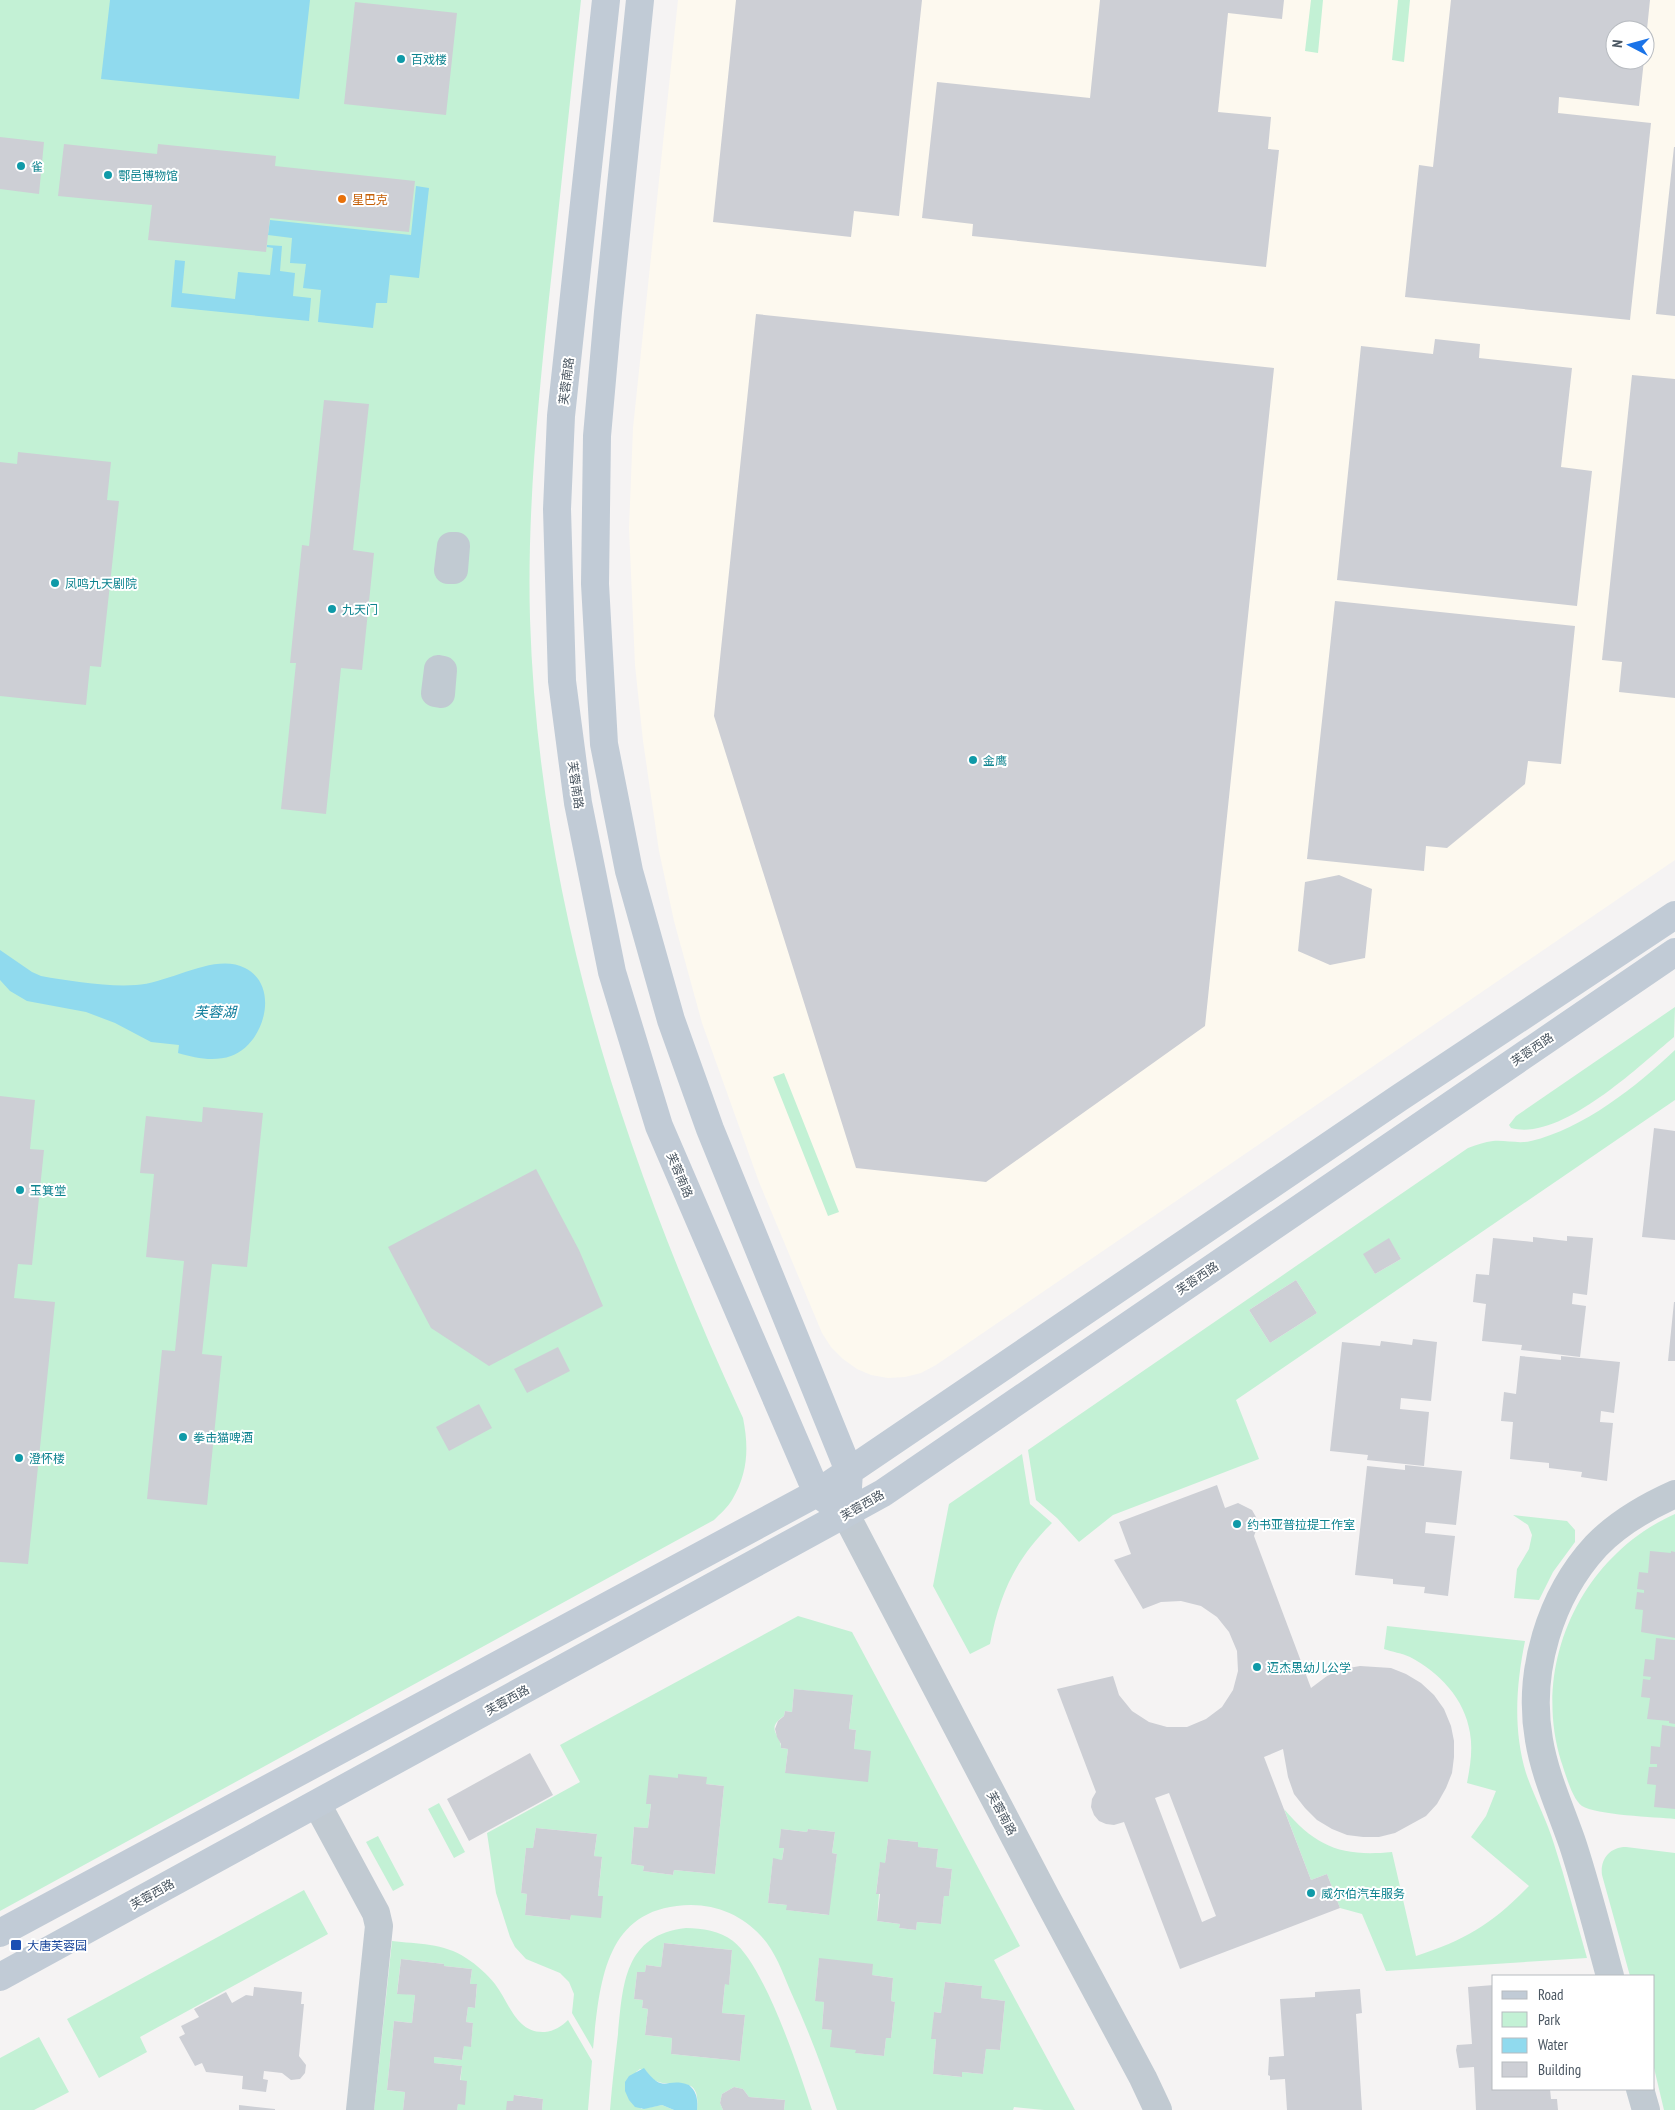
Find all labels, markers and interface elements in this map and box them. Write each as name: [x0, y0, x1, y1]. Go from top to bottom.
north arrow: [1605, 20, 1655, 70]
text: N: [1608, 39, 1626, 48]
place label: 百戏楼: [411, 52, 447, 67]
marker: 百戏楼: [395, 53, 407, 65]
place label: 雀: [31, 159, 43, 174]
marker: 雀: [15, 160, 27, 172]
place label: 鄠邑博物馆: [118, 168, 178, 183]
marker: 鄠邑博物馆: [102, 169, 114, 181]
place label: 星巴克: [352, 192, 388, 207]
marker: 星巴克: [336, 193, 348, 205]
street label: 芙蓉南路: [556, 356, 576, 406]
place label: 凤鸣九天剧院: [65, 576, 137, 591]
marker: 凤鸣九天剧院: [49, 577, 61, 589]
place label: 九天门: [342, 602, 378, 617]
marker: 九天门: [326, 603, 338, 615]
place label: 金鹰: [983, 753, 1007, 768]
marker: 金鹰: [967, 754, 979, 766]
street label: 芙蓉南路: [565, 760, 587, 810]
water label: 芙蓉湖: [194, 1003, 238, 1021]
street label: 芙蓉西路: [1508, 1029, 1556, 1069]
street label: 芙蓉南路: [664, 1150, 696, 1200]
place label: 玉箕堂: [30, 1183, 66, 1198]
marker: 玉箕堂: [14, 1184, 26, 1196]
street label: 芙蓉西路: [1173, 1258, 1221, 1298]
place label: 拳击猫啤酒: [193, 1430, 253, 1445]
marker: 拳击猫啤酒: [177, 1431, 189, 1443]
place label: 澄怀楼: [29, 1451, 65, 1466]
marker: 澄怀楼: [13, 1452, 25, 1464]
street label: 芙蓉西路: [837, 1487, 887, 1523]
place label: 约书亚普拉提工作室: [1247, 1517, 1355, 1532]
marker: 约书亚普拉提工作室: [1231, 1518, 1243, 1530]
place label: 迈杰思幼儿公学: [1267, 1660, 1351, 1675]
marker: 迈杰思幼儿公学: [1251, 1661, 1263, 1673]
street label: 芙蓉西路: [482, 1682, 532, 1718]
street label: 芙蓉南路: [984, 1788, 1020, 1838]
street label: 芙蓉西路: [127, 1876, 177, 1912]
place label: 威尔伯汽车服务: [1321, 1886, 1405, 1901]
marker: 威尔伯汽车服务: [1305, 1887, 1317, 1899]
marker: 大唐芙蓉园: [9, 1938, 23, 1952]
place label: 大唐芙蓉园: [27, 1938, 87, 1953]
legend: [1492, 1975, 1655, 2090]
text: Road: [1538, 1985, 1564, 2004]
text: Park: [1538, 2010, 1560, 2029]
text: Water: [1538, 2035, 1569, 2054]
text: Building: [1538, 2060, 1581, 2079]

